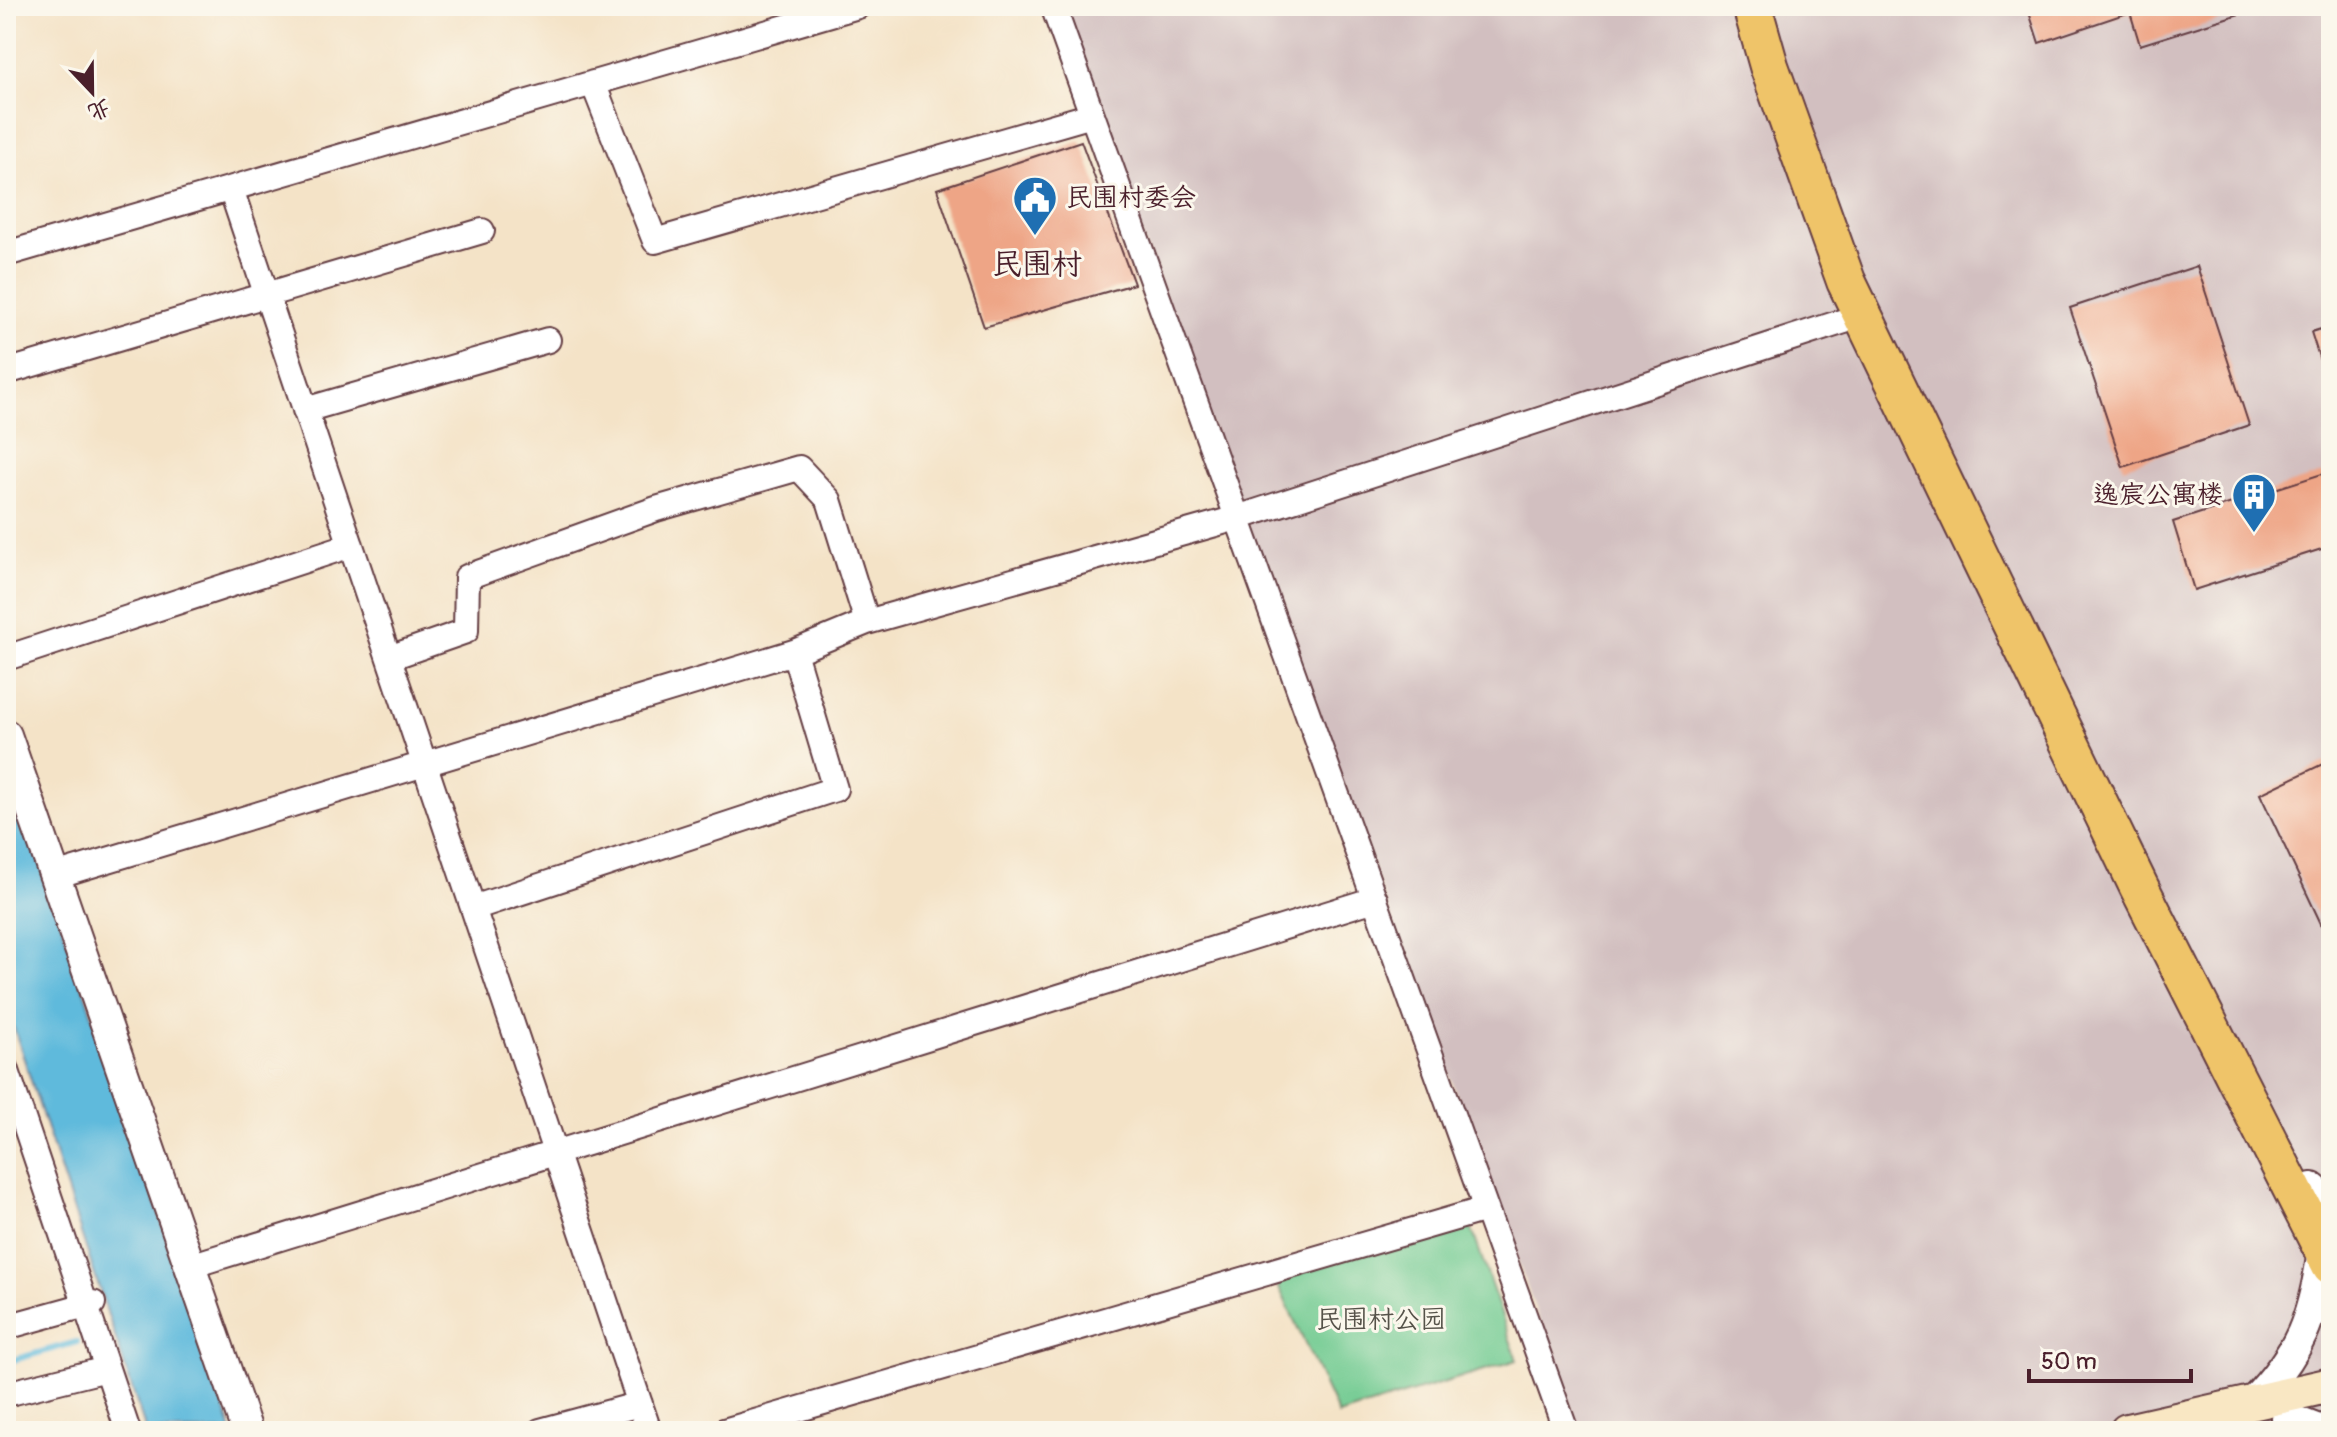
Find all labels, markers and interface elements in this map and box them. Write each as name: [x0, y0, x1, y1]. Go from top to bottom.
north arrow: [52, 52, 132, 132]
text: 北: [84, 93, 115, 127]
public building icon: 民围村委会: [1011, 174, 1059, 237]
place label: 民围村委会: [1066, 182, 1196, 214]
district label: 民围村: [992, 246, 1082, 283]
building icon: 逸宸公寓楼: [2230, 471, 2278, 534]
place label: 逸宸公寓楼: [2093, 479, 2223, 511]
park label: 民围村公园: [1316, 1304, 1446, 1336]
scale bar: [2029, 1333, 2191, 1383]
text: 50 m: [2041, 1347, 2097, 1376]

